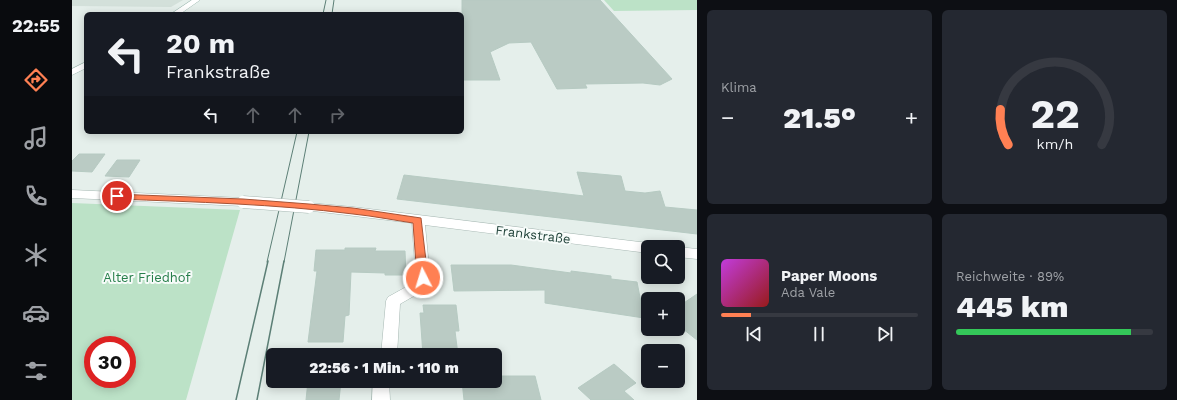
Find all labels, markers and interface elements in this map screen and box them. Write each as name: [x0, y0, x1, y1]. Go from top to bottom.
text: 22:55: [12, 15, 60, 36]
text: 20 m: [166, 27, 235, 60]
icon: left: [100, 28, 152, 80]
text: Frankstraße: [166, 61, 270, 82]
icon: directions: [22, 66, 50, 94]
text: Klima: [721, 80, 757, 95]
text: 22: [1030, 89, 1079, 138]
text: 21.5°: [783, 100, 856, 135]
icon: left: [200, 104, 222, 126]
icon: ahead: [242, 104, 264, 126]
icon: ahead: [284, 104, 306, 126]
icon: right: [326, 104, 348, 126]
text: −: [721, 105, 734, 130]
text: +: [905, 105, 918, 130]
icon: music: [22, 124, 50, 152]
text: km/h: [1036, 136, 1073, 152]
pin: [100, 179, 134, 213]
icon: phone: [22, 182, 50, 210]
icon: arrive: [106, 185, 128, 207]
street label: Frankstraße: [495, 222, 571, 247]
map controls: [641, 240, 685, 388]
button: search: [641, 240, 685, 284]
icon: climate: [22, 241, 50, 269]
position arrow: [402, 257, 444, 299]
text: Paper Moons: [781, 267, 877, 285]
text: Reichweite · 89%: [956, 269, 1064, 284]
park label: Alter Friedhof: [103, 270, 191, 285]
text: Ada Vale: [781, 285, 835, 300]
text: 445 km: [956, 289, 1068, 324]
button: +: [641, 292, 685, 336]
icon: car: [22, 299, 50, 327]
icon: previous: [743, 323, 765, 345]
icon: pause: [808, 323, 830, 345]
icon: next: [874, 323, 896, 345]
speed limit sign: 30: [84, 336, 136, 388]
button: −: [641, 344, 685, 388]
icon: filters: [22, 357, 50, 385]
text: 22:56 · 1 Min. · 110 m: [309, 359, 459, 377]

